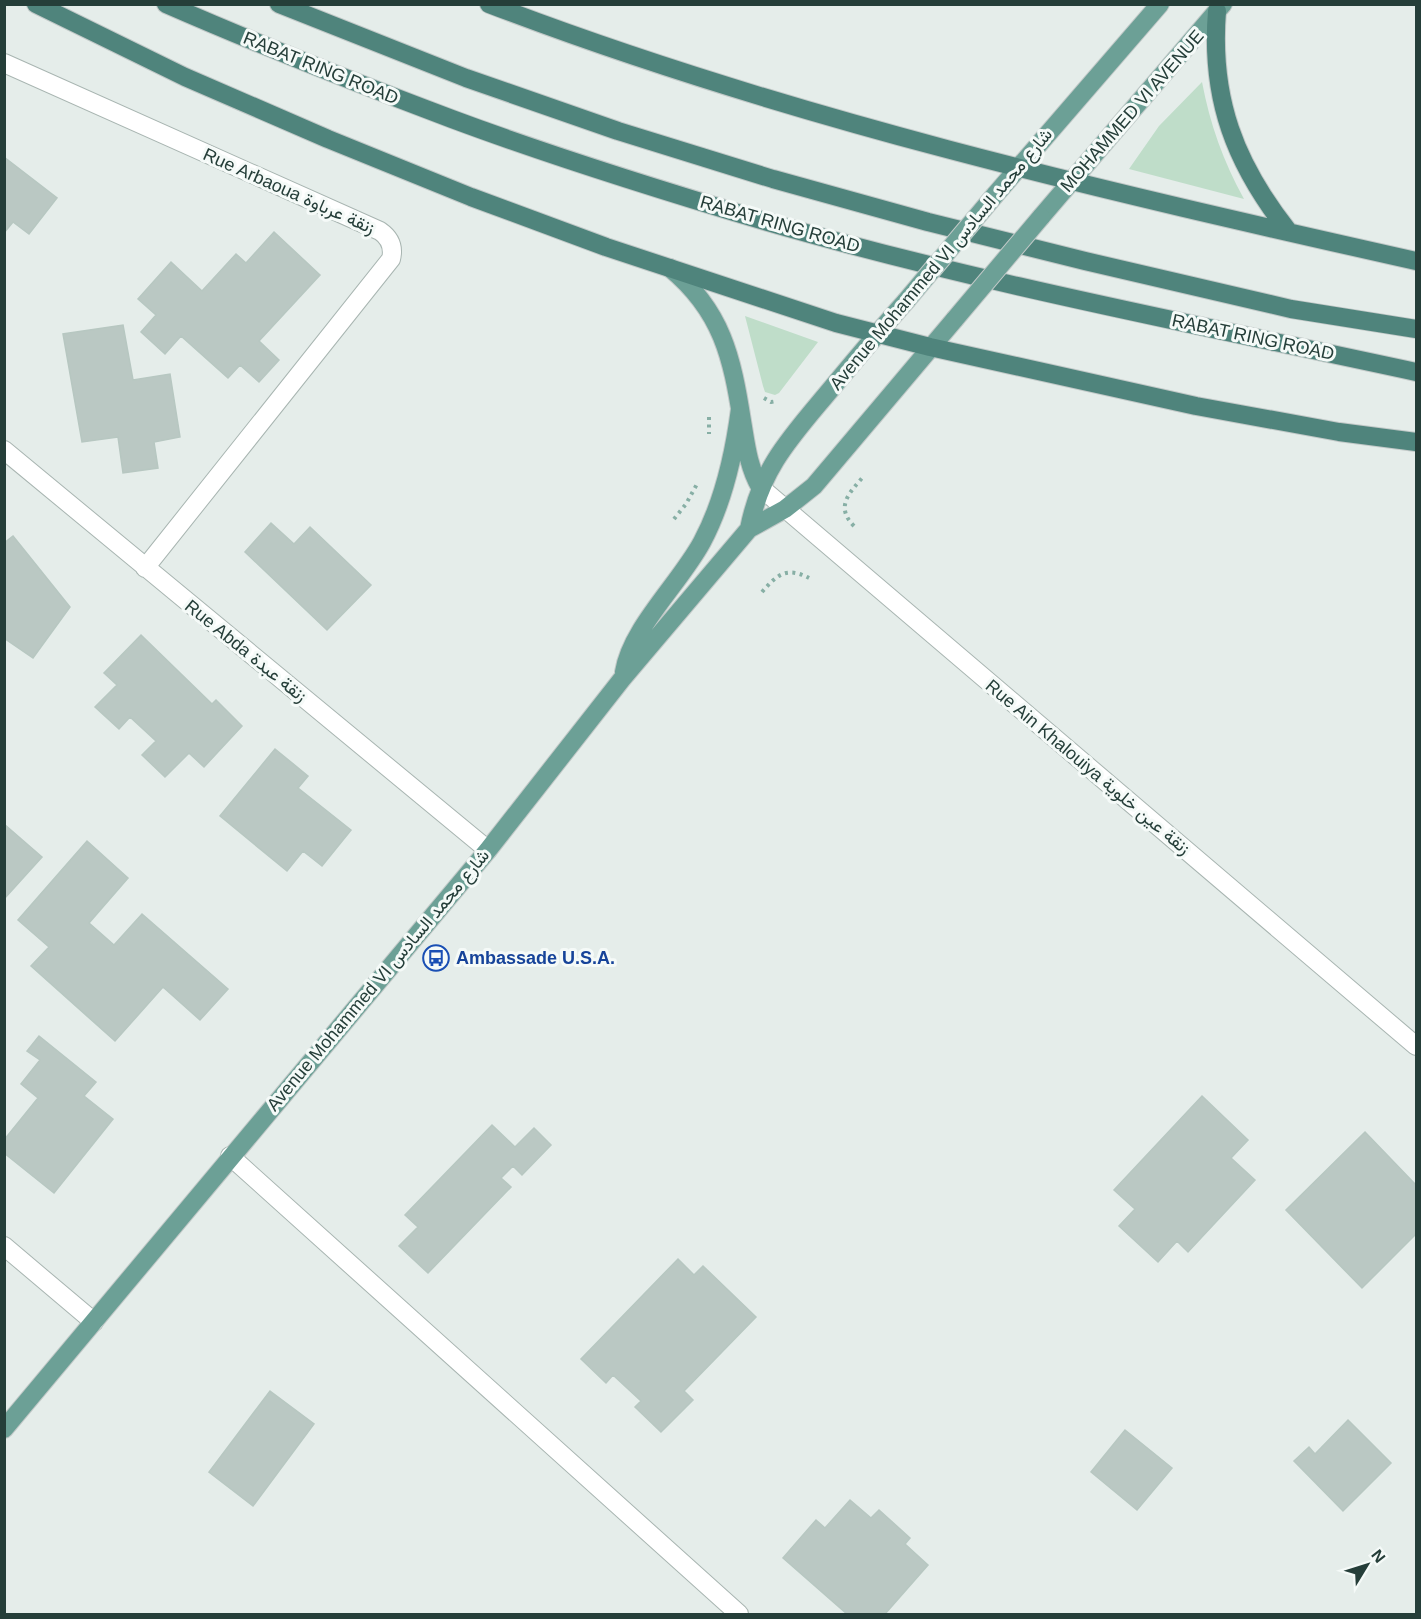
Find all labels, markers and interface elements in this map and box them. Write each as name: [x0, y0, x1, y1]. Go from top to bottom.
street label: MOHAMMED VI AVENUE: [1056, 26, 1208, 196]
street label: RABAT RING ROAD: [241, 28, 401, 108]
street label: Avenue Mohammed VI شارع محمد السادس: [826, 124, 1058, 395]
street label: Rue Arbaoua زنقة عرباوة: [200, 144, 378, 239]
street label: RABAT RING ROAD: [698, 192, 862, 256]
street label: RABAT RING ROAD: [1170, 310, 1336, 364]
street label: Rue Abda زنقة عبدة: [180, 596, 311, 707]
street label: Rue Ain Khalouiya زنقة عين خلوية: [981, 676, 1194, 859]
street label: Avenue Mohammed VI شارع محمد السادس: [263, 845, 495, 1116]
bus stop icon: Ambassade U.S.A.: [421, 943, 451, 973]
place label: Ambassade U.S.A.: [456, 948, 615, 968]
north arrow: [1337, 1535, 1397, 1595]
text: N: [1368, 1546, 1389, 1566]

